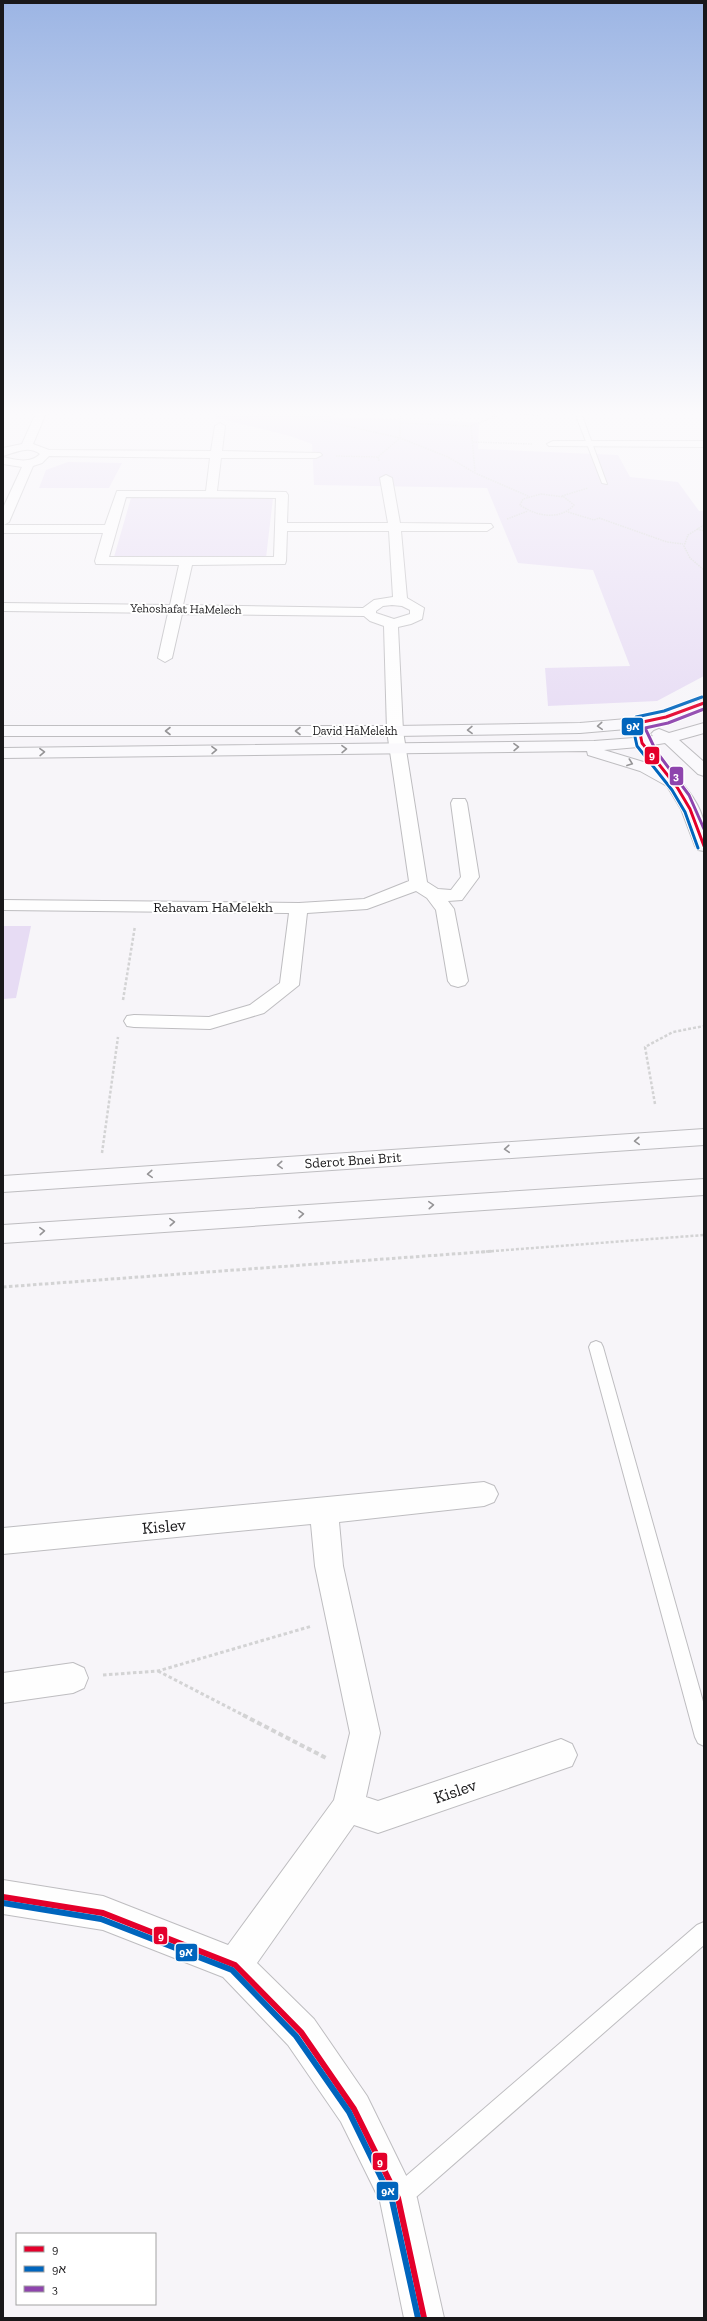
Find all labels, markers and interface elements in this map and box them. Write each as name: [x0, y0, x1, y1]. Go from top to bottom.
street label: Yehoshafat HaMelech: [129, 601, 242, 617]
line badge: 9א: [621, 717, 644, 736]
text: 9א: [626, 720, 640, 733]
one-way arrow: [597, 722, 603, 731]
street label: David HaMelekh: [312, 724, 398, 738]
one-way arrow: [467, 726, 473, 734]
one-way arrow: [165, 727, 171, 735]
one-way arrow: [295, 727, 301, 735]
one-way arrow: [513, 743, 519, 751]
one-way arrow: [341, 745, 347, 753]
one-way arrow: [211, 746, 217, 754]
line badge: 9: [644, 746, 660, 765]
one-way arrow: [39, 748, 45, 756]
text: 9: [649, 749, 655, 762]
one-way arrow: [627, 758, 634, 766]
line badge: 3: [669, 766, 684, 786]
text: 3: [673, 770, 679, 783]
street label: Rehavam HaMelekh: [153, 899, 273, 916]
one-way arrow: [634, 1136, 640, 1145]
one-way arrow: [504, 1145, 510, 1154]
street label: Sderot Bnei Brit: [304, 1149, 403, 1172]
one-way arrow: [277, 1160, 283, 1169]
one-way arrow: [147, 1169, 153, 1178]
one-way arrow: [428, 1200, 434, 1209]
one-way arrow: [298, 1209, 304, 1218]
one-way arrow: [169, 1218, 175, 1227]
one-way arrow: [39, 1227, 45, 1236]
street label: Kislev: [141, 1514, 187, 1538]
street label: Kislev: [431, 1774, 479, 1808]
line badge: 9: [153, 1926, 168, 1945]
text: 9: [158, 1930, 164, 1943]
line badge: 9א: [175, 1943, 198, 1962]
text: 9א: [179, 1946, 193, 1959]
line badge: 9: [372, 2152, 388, 2171]
text: 9: [377, 2156, 383, 2169]
line badge: 9א: [376, 2181, 399, 2201]
text: 9א: [381, 2185, 395, 2198]
legend: [16, 2233, 156, 2305]
text: 9: [52, 2242, 58, 2256]
text: 9א: [52, 2262, 66, 2276]
text: 3: [52, 2282, 58, 2296]

